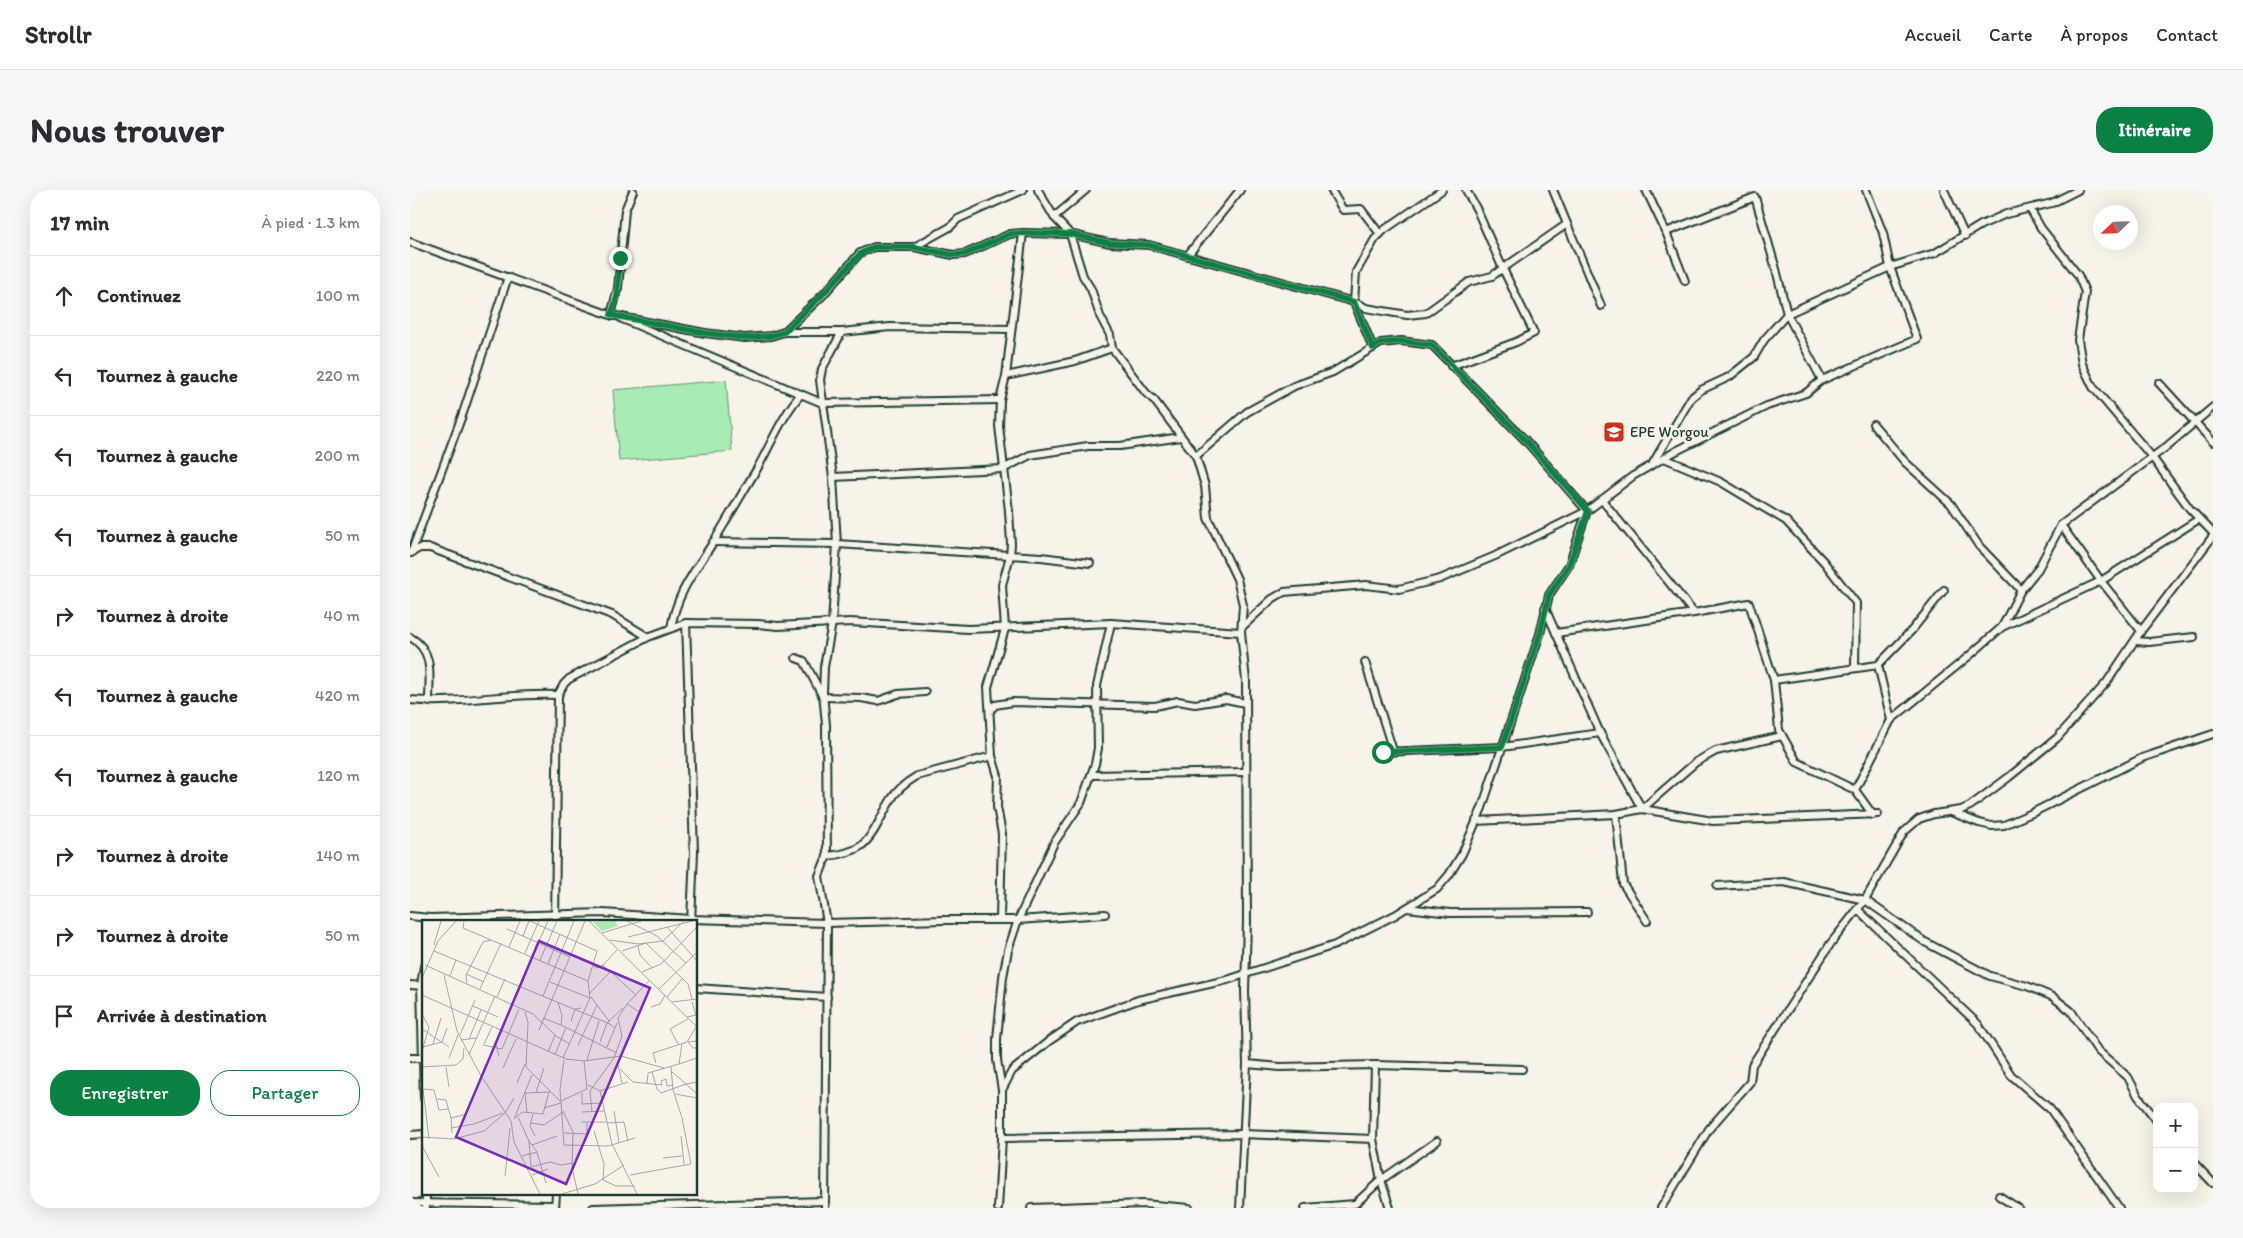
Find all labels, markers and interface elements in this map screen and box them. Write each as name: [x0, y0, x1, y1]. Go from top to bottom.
text: Strollr: [25, 20, 91, 49]
text: Accueil: [1905, 24, 1961, 46]
text: Carte: [1989, 24, 2032, 46]
text: À propos: [2060, 24, 2128, 46]
text: Contact: [2156, 24, 2218, 46]
button: Itinéraire: [2096, 107, 2213, 153]
text: Nous trouver: [30, 109, 224, 151]
north arrow: [2093, 205, 2138, 250]
text: 17 min: [50, 210, 109, 235]
text: À pied · 1.3 km: [262, 213, 360, 232]
route end: [609, 247, 632, 270]
icon: ahead: [50, 282, 78, 310]
text: Continuez: [97, 284, 181, 307]
text: 100 m: [316, 286, 360, 305]
icon: left: [50, 362, 78, 390]
text: Tournez à gauche: [97, 364, 238, 387]
text: 220 m: [316, 366, 360, 385]
school or university icon: EPE Worgou: [1602, 420, 1626, 444]
place label: EPE Worgou: [1630, 423, 1709, 441]
icon: left: [50, 442, 78, 470]
text: Tournez à gauche: [97, 444, 238, 467]
text: 200 m: [315, 446, 360, 465]
icon: left: [50, 522, 78, 550]
text: Tournez à gauche: [97, 524, 238, 547]
text: 50 m: [325, 526, 360, 545]
icon: right: [50, 602, 78, 630]
text: Tournez à droite: [97, 604, 229, 627]
text: 40 m: [323, 606, 360, 625]
icon: left: [50, 682, 78, 710]
text: Tournez à gauche: [97, 684, 238, 707]
text: 420 m: [315, 686, 360, 705]
route start: [1372, 741, 1395, 764]
icon: left: [50, 762, 78, 790]
text: Tournez à gauche: [97, 764, 238, 787]
text: 120 m: [317, 766, 360, 785]
icon: right: [50, 842, 78, 870]
text: Tournez à droite: [97, 844, 229, 867]
text: 140 m: [316, 846, 360, 865]
inset map: [422, 920, 698, 1196]
icon: right: [50, 922, 78, 950]
text: Tournez à droite: [97, 924, 229, 947]
text: 50 m: [325, 926, 360, 945]
icon: arrive: [50, 1002, 78, 1030]
text: Arrivée à destination: [97, 1004, 267, 1027]
button: Enregistrer: [50, 1070, 200, 1116]
button: Partager: [210, 1070, 360, 1116]
map controls: [2153, 1103, 2198, 1193]
button: +: [2153, 1103, 2198, 1148]
button: −: [2153, 1148, 2198, 1193]

